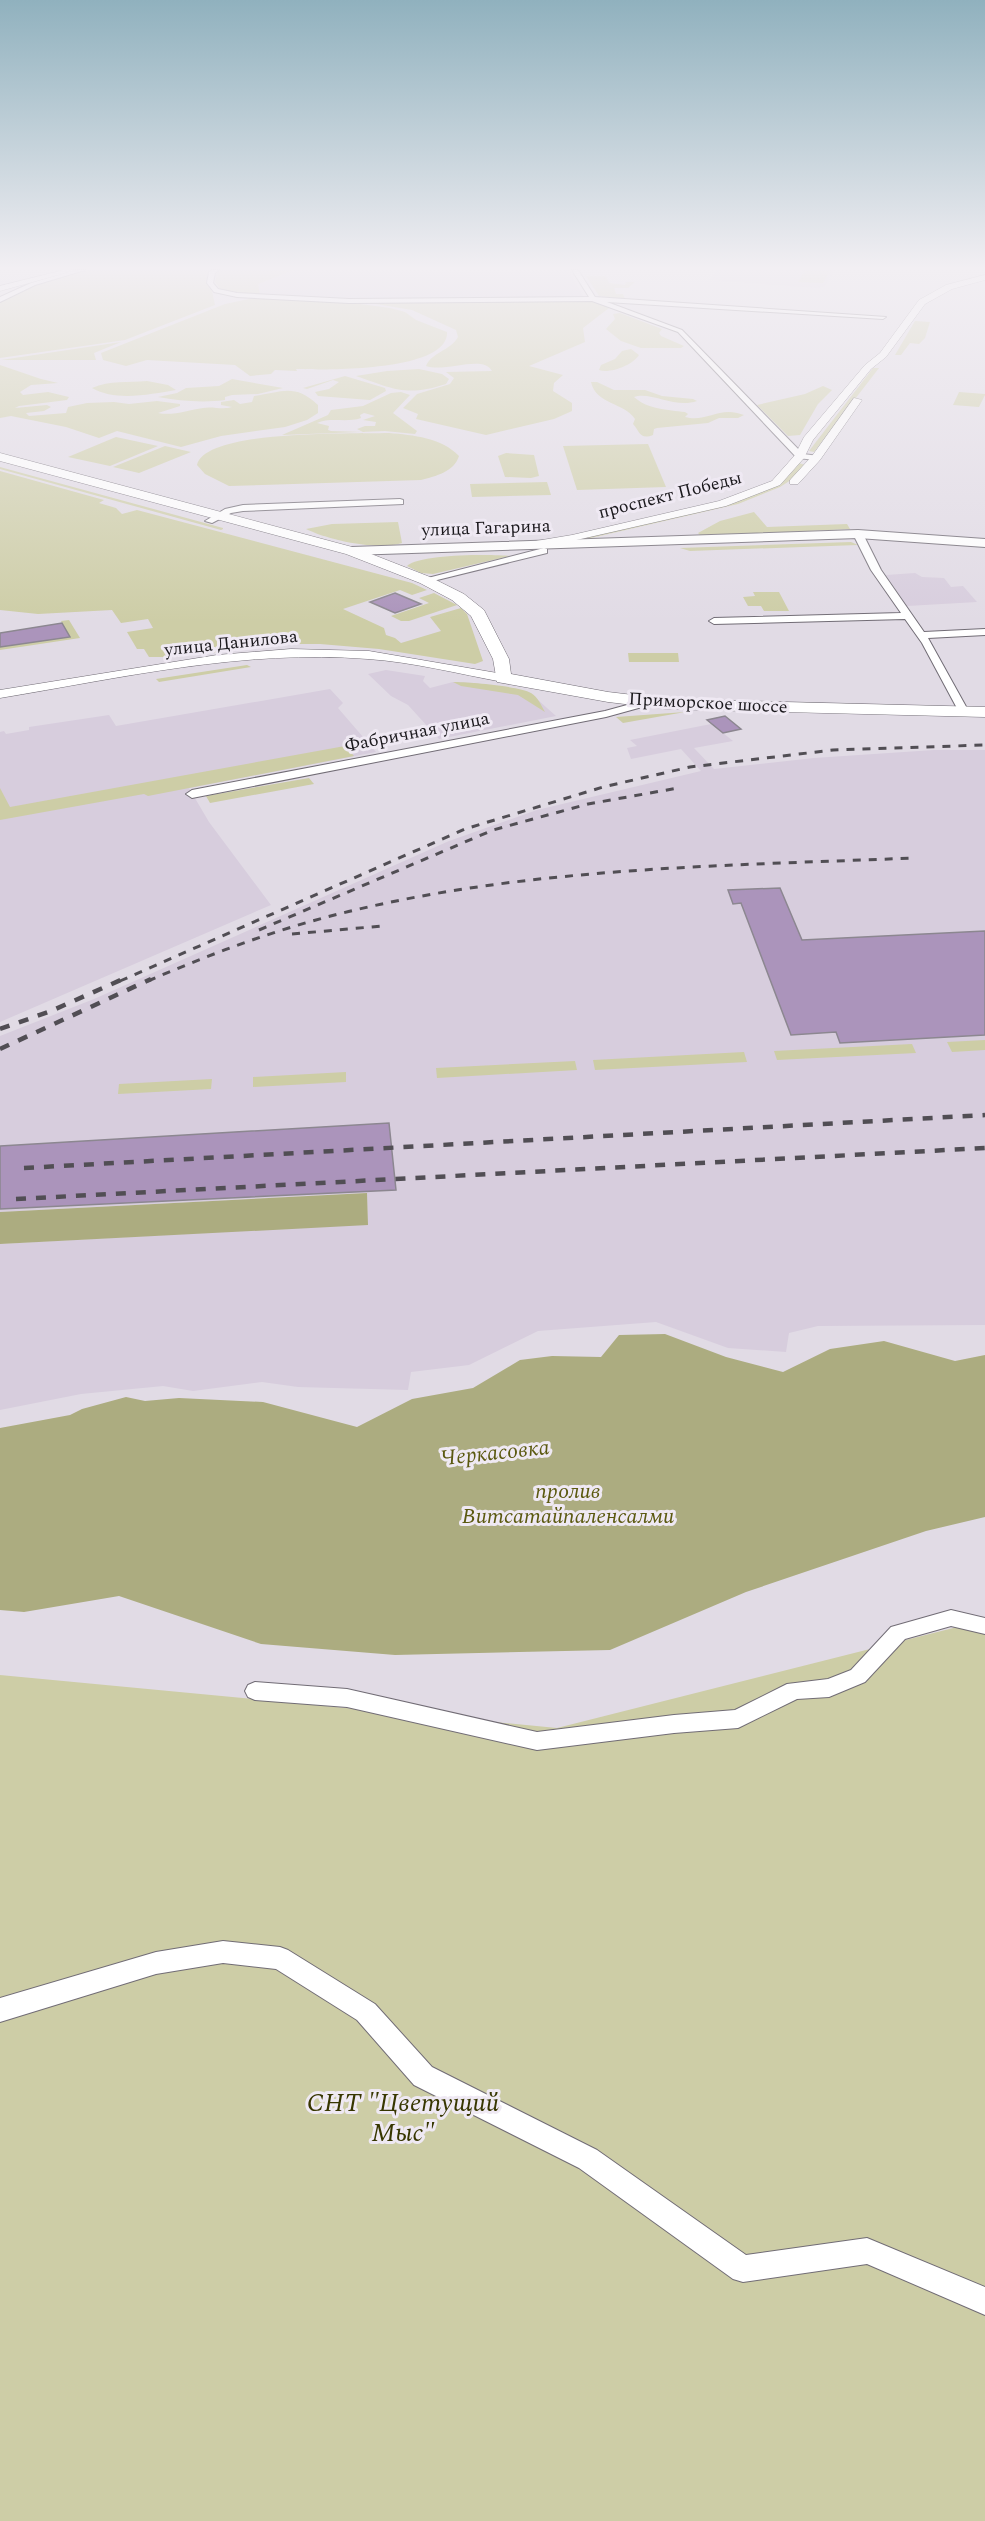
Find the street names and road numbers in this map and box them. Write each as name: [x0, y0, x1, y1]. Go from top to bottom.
street label: проспект Победы: [595, 464, 745, 526]
street label: улица Гагарина: [420, 512, 551, 544]
street label: улица Данилова: [162, 623, 299, 664]
street label: Приморское шоссе: [628, 685, 788, 721]
street label: Фабричная улица: [342, 705, 492, 759]

